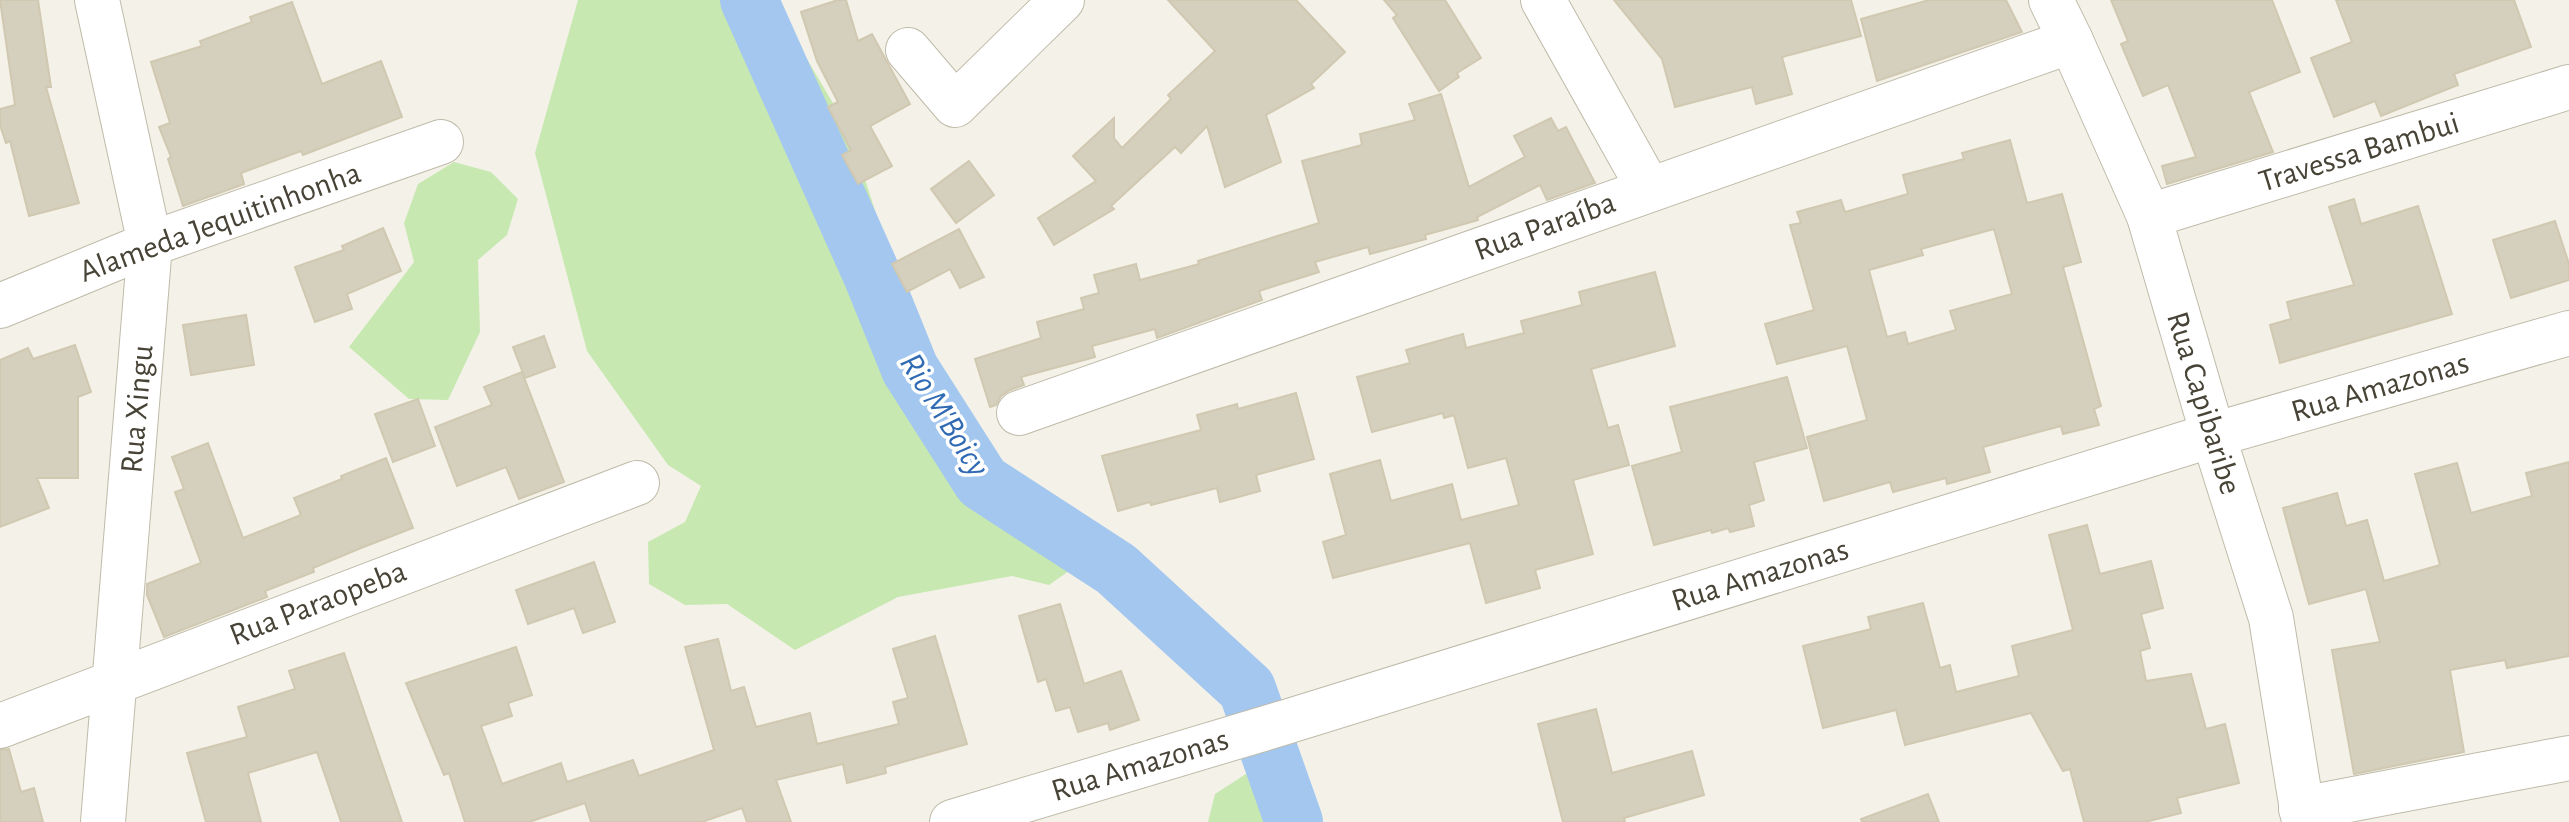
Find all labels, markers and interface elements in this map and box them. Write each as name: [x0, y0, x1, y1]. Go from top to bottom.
street label: Travessa Bambui: [2255, 106, 2463, 198]
street label: Alameda Jequitinhonha: [75, 156, 365, 288]
street label: Rua Paraíba: [1470, 186, 1620, 266]
street label: Rua Capibaribe: [2161, 308, 2247, 498]
street label: Rua Xingu: [115, 344, 159, 474]
street label: Rua Amazonas: [2287, 346, 2473, 428]
water label: Rio M'Boicy: [893, 347, 995, 483]
street label: Rua Amazonas: [1668, 533, 1852, 617]
street label: Rua Paraopeba: [225, 555, 411, 651]
street label: Rua Amazonas: [1048, 723, 1232, 807]

